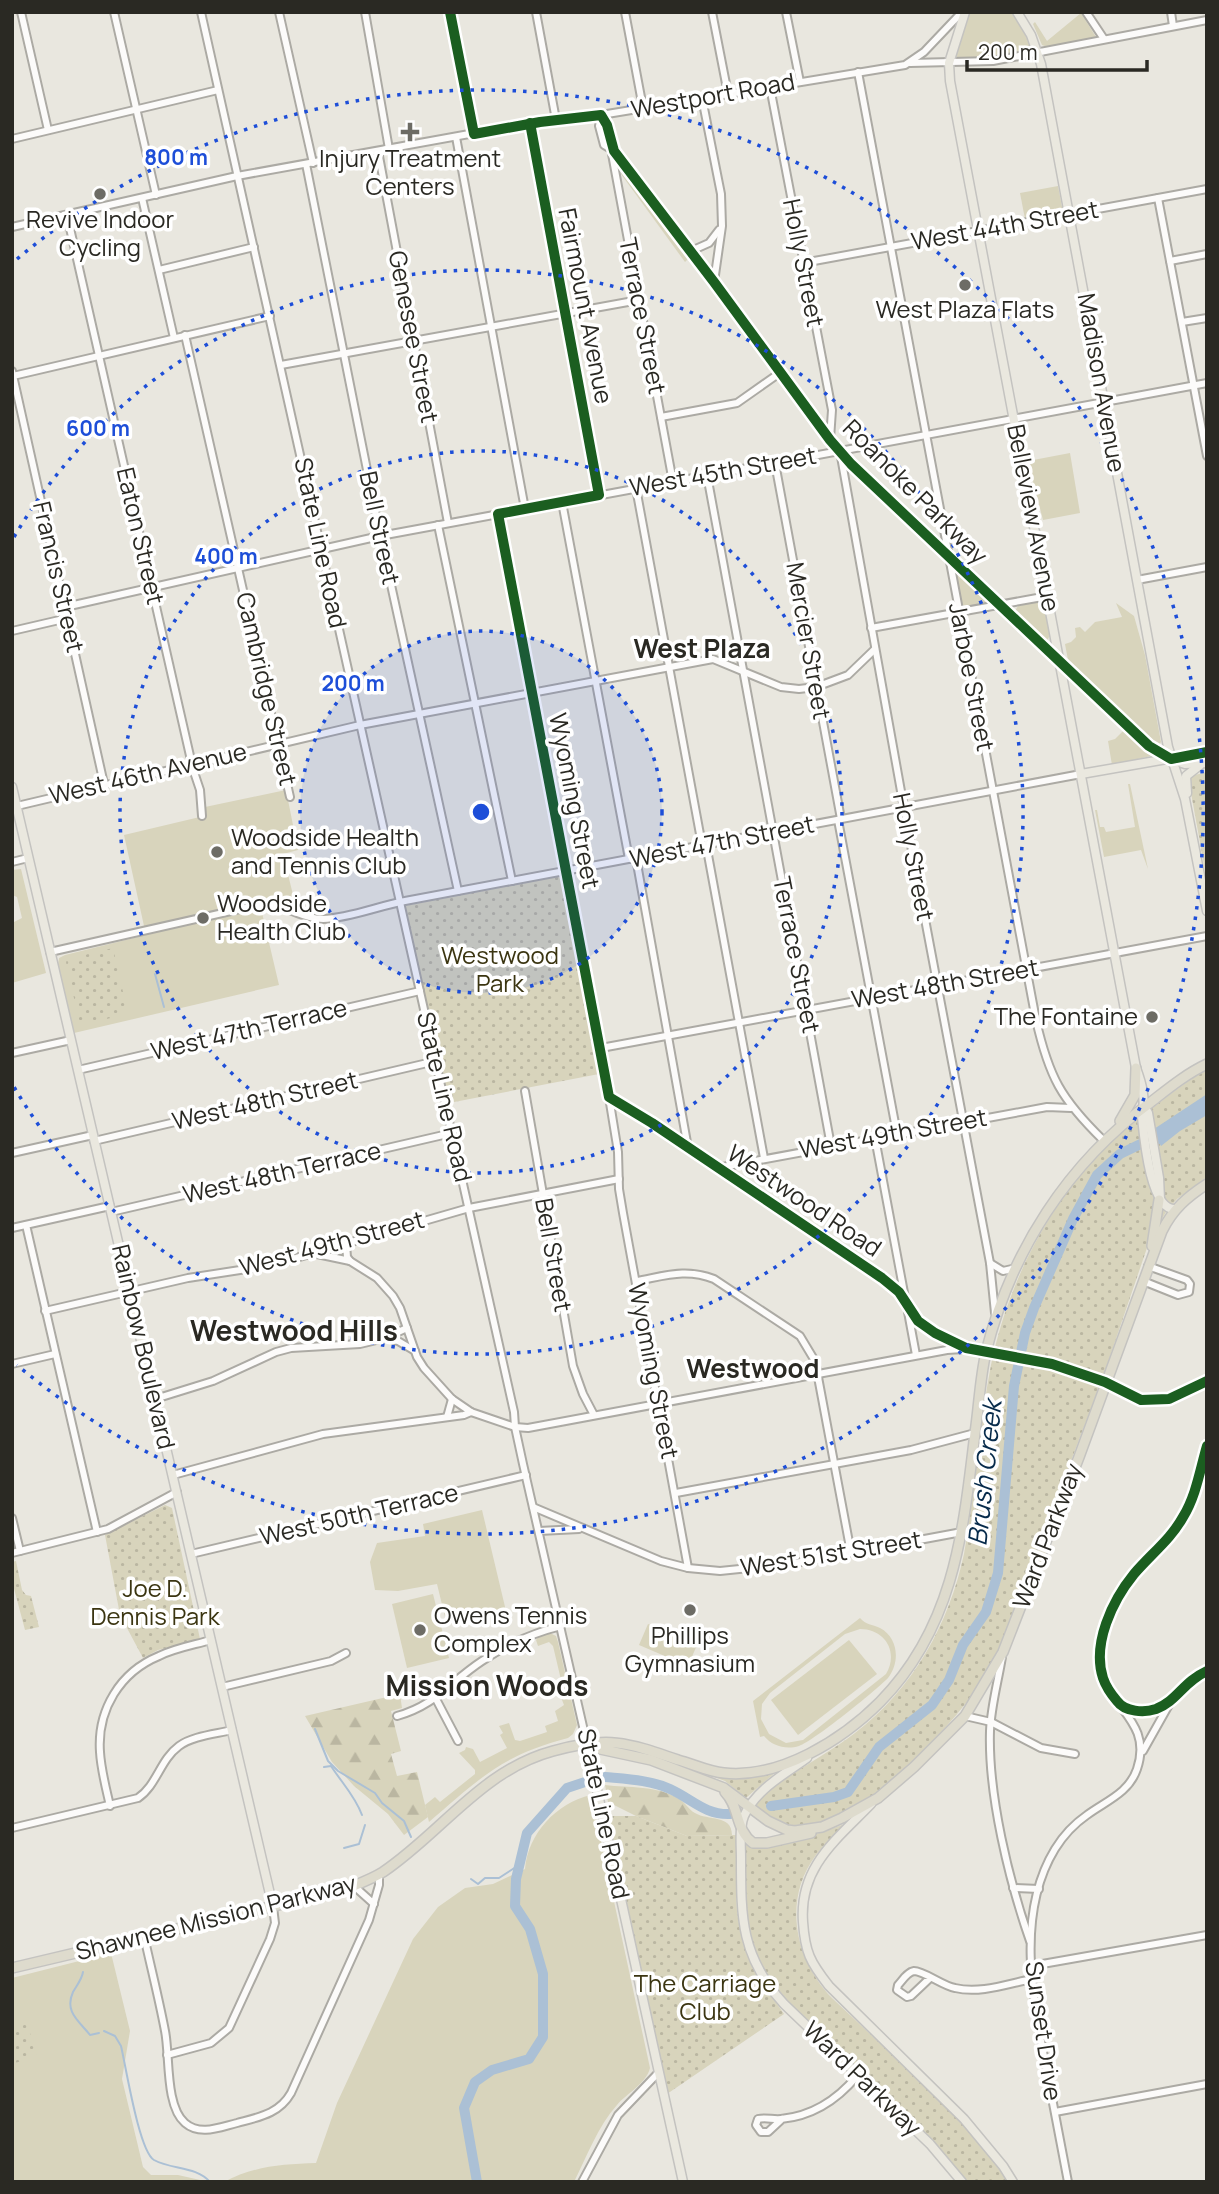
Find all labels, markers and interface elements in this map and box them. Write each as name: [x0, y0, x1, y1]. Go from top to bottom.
scale bar: [967, 28, 1147, 72]
text: 200 m: [978, 38, 1038, 66]
street label: Westport Road: [628, 64, 797, 125]
marker: Injury Treatment Centers: [400, 122, 420, 142]
place label: Injury Treatment Centers: [319, 141, 501, 202]
text: 800 m: [144, 143, 208, 171]
marker: Revive Indoor Cycling: [92, 186, 108, 202]
street label: West 44th Street: [908, 192, 1101, 257]
street label: Holly Street: [776, 196, 833, 330]
place label: Revive Indoor Cycling: [26, 202, 174, 263]
street label: Fairmount Avenue: [551, 205, 622, 406]
street label: Terrace Street: [612, 235, 675, 397]
street label: Genesee Street: [382, 248, 447, 426]
marker: West Plaza Flats: [957, 277, 973, 293]
street label: Madison Avenue: [1070, 291, 1134, 475]
place label: West Plaza Flats: [876, 292, 1054, 325]
street label: Roanoke Parkway: [836, 411, 996, 571]
text: 600 m: [66, 414, 130, 442]
street label: Belleview Avenue: [1000, 421, 1069, 614]
street label: West 45th Street: [627, 438, 819, 503]
street label: State Line Road: [287, 454, 356, 631]
street label: Eaton Street: [110, 464, 173, 608]
street label: Bell Street: [352, 468, 409, 587]
street label: Francis Street: [26, 498, 93, 655]
text: 400 m: [194, 542, 258, 570]
street label: Mercier Street: [779, 560, 840, 722]
street label: Cambridge Street: [229, 589, 306, 788]
street label: Jarboe Street: [942, 600, 1003, 754]
district label: West Plaza: [634, 630, 770, 666]
text: 200 m: [321, 669, 385, 697]
street label: Wyoming Street: [542, 710, 609, 891]
street label: West 46th Avenue: [46, 734, 250, 811]
street label: Holly Street: [886, 790, 943, 924]
centre of rings: [469, 800, 493, 824]
street label: West 47th Street: [627, 806, 817, 875]
place label: Woodside Health and Tennis Club: [231, 820, 419, 881]
marker: Woodside Health and Tennis Club: [209, 844, 225, 860]
street label: Terrace Street: [766, 874, 829, 1036]
place label: Woodside Health Club: [217, 886, 346, 947]
marker: Woodside Health Club: [195, 910, 211, 926]
park label: Westwood Park: [441, 938, 559, 999]
street label: West 48th Street: [849, 950, 1041, 1015]
street label: West 47th Terrace: [147, 990, 350, 1067]
place label: The Fontaine: [994, 999, 1138, 1032]
street label: State Line Road: [410, 1008, 481, 1185]
marker: The Fontaine: [1144, 1009, 1160, 1025]
street label: West 48th Street: [169, 1062, 361, 1137]
street label: West 49th Street: [796, 1100, 989, 1165]
street label: West 48th Terrace: [179, 1133, 384, 1210]
street label: Westwood Road: [721, 1136, 888, 1264]
street label: Bell Street: [528, 1195, 581, 1314]
street label: West 49th Street: [236, 1202, 428, 1283]
street label: Rainbow Boulevard: [105, 1241, 184, 1452]
street label: Wyoming Street: [621, 1280, 688, 1461]
district label: Westwood Hills: [190, 1311, 398, 1349]
district label: Westwood: [686, 1350, 820, 1386]
water label: Brush Creek: [958, 1394, 1010, 1547]
street label: Ward Parkway: [1004, 1458, 1090, 1613]
street label: West 50th Terrace: [256, 1475, 461, 1552]
street label: West 51st Street: [738, 1522, 924, 1583]
park label: Joe D. Dennis Park: [90, 1571, 221, 1632]
place label: Owens Tennis Complex: [434, 1598, 587, 1659]
marker: Phillips Gymnasium: [682, 1602, 698, 1618]
place label: Phillips Gymnasium: [625, 1618, 755, 1679]
marker: Owens Tennis Complex: [412, 1622, 428, 1638]
district label: Mission Woods: [385, 1666, 589, 1704]
street label: State Line Road: [570, 1725, 639, 1902]
street label: Shawnee Mission Parkway: [72, 1866, 360, 1967]
street label: Sunset Drive: [1018, 1959, 1071, 2103]
park label: The Carriage Club: [634, 1966, 776, 2027]
street label: Ward Parkway: [797, 2013, 930, 2143]

